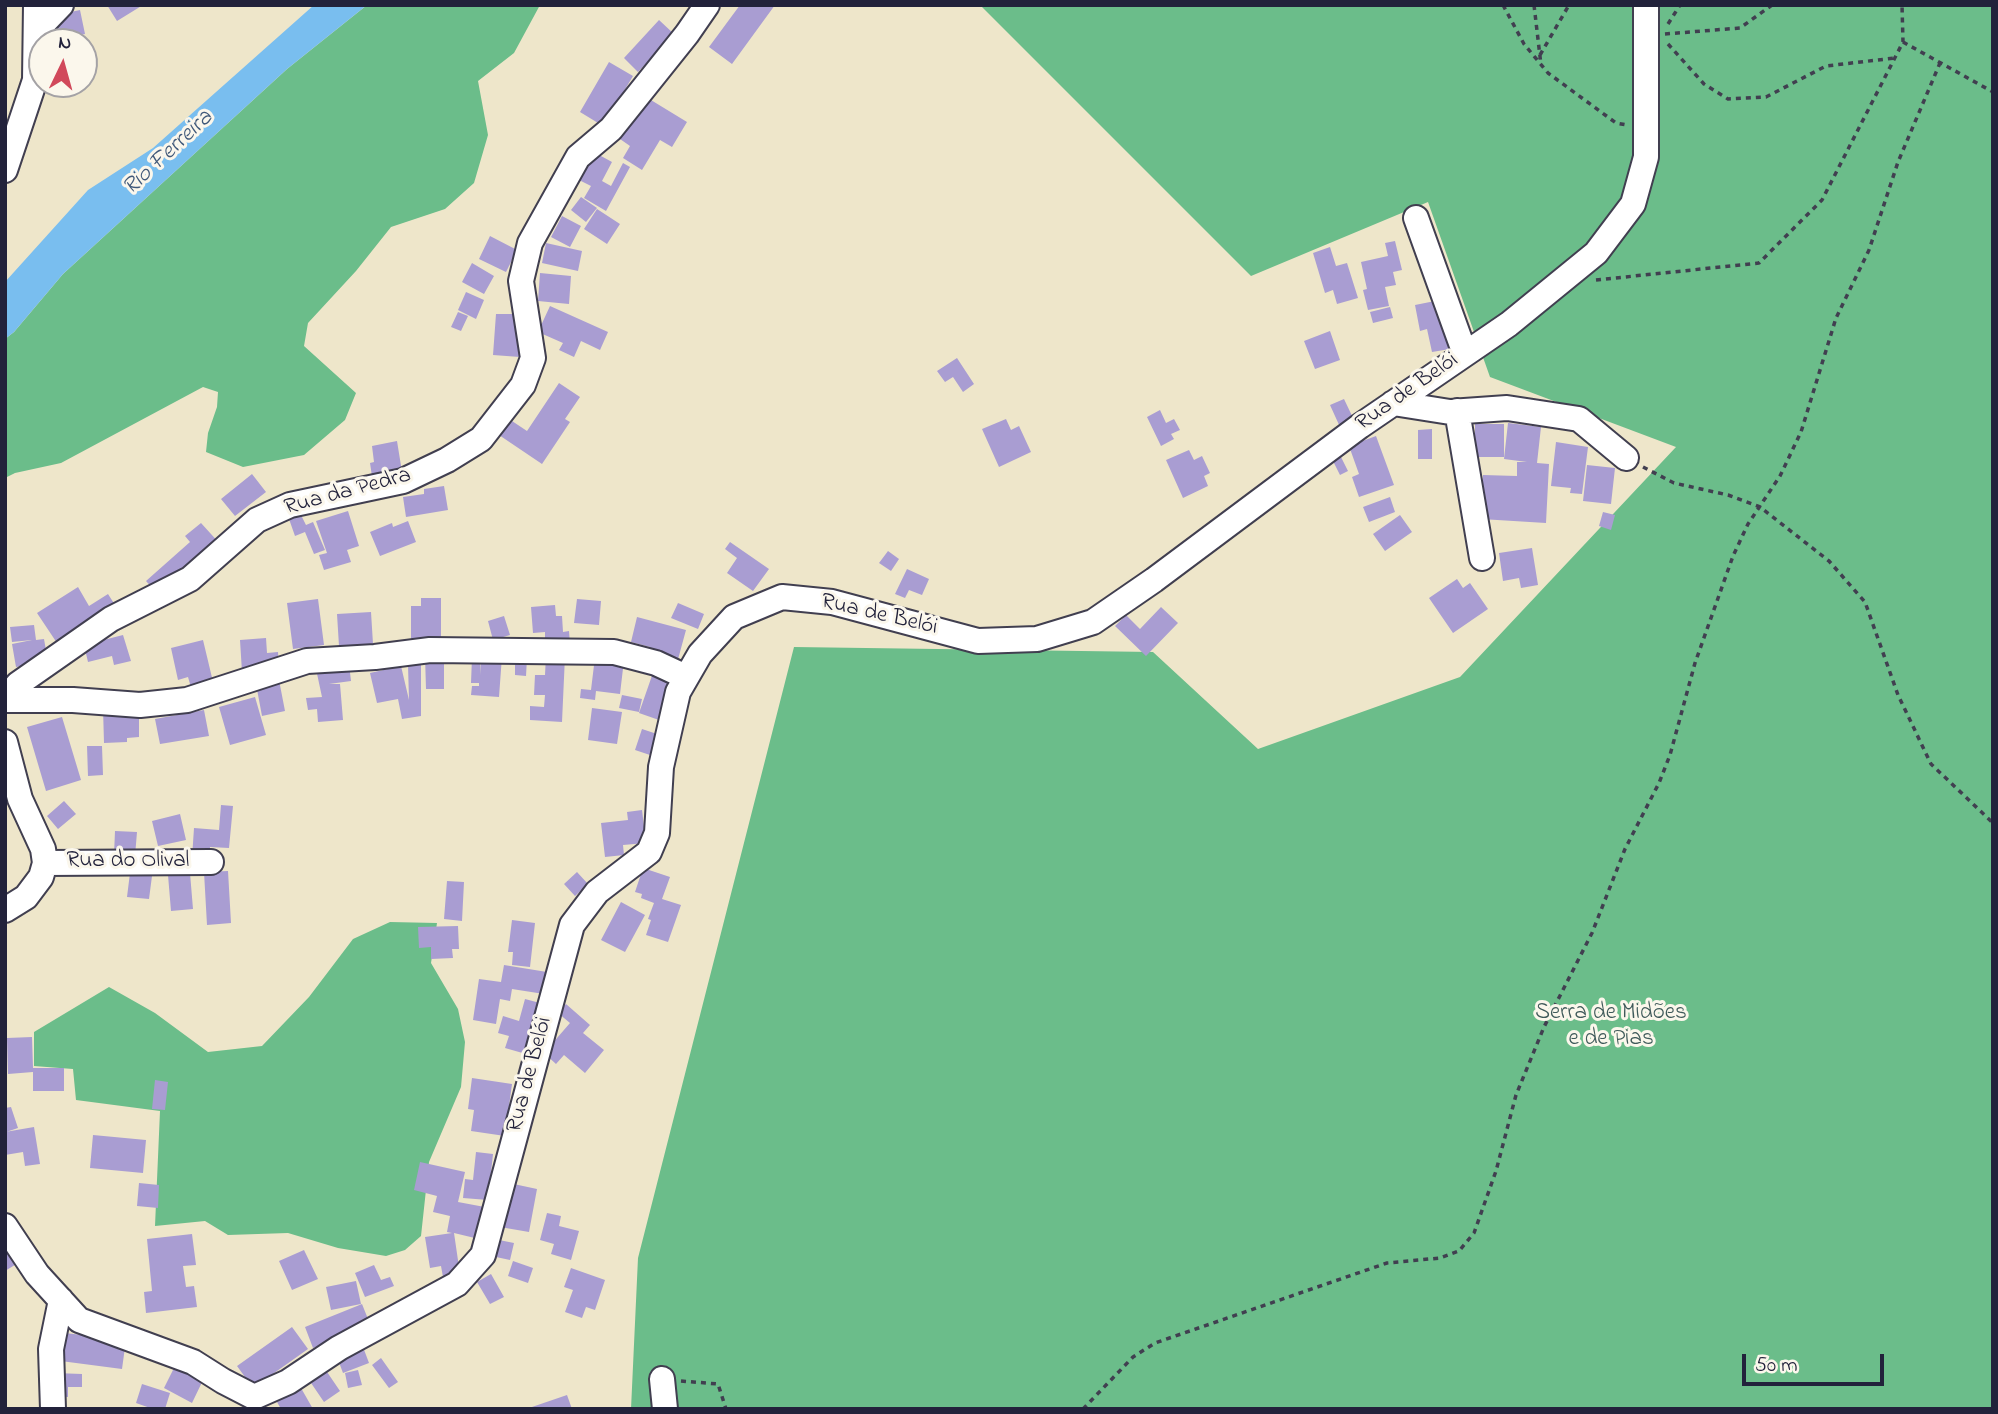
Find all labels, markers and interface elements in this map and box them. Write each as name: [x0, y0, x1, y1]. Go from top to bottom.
north arrow: [28, 28, 98, 98]
text: N: [57, 30, 72, 58]
water label: Rio Ferreira: [118, 105, 220, 203]
street label: Rua de Belói: [1351, 348, 1465, 438]
street label: Rua da Pedra: [282, 463, 414, 523]
street label: Rua de Belói: [818, 589, 940, 643]
street label: Rua do Olival: [67, 848, 189, 876]
park label: Serra de Midões e de Pias: [1535, 1000, 1687, 1054]
street label: Rua de Belói: [502, 1014, 560, 1136]
scale bar: [1746, 1340, 1888, 1384]
text: 50 m: [1755, 1351, 1798, 1381]

